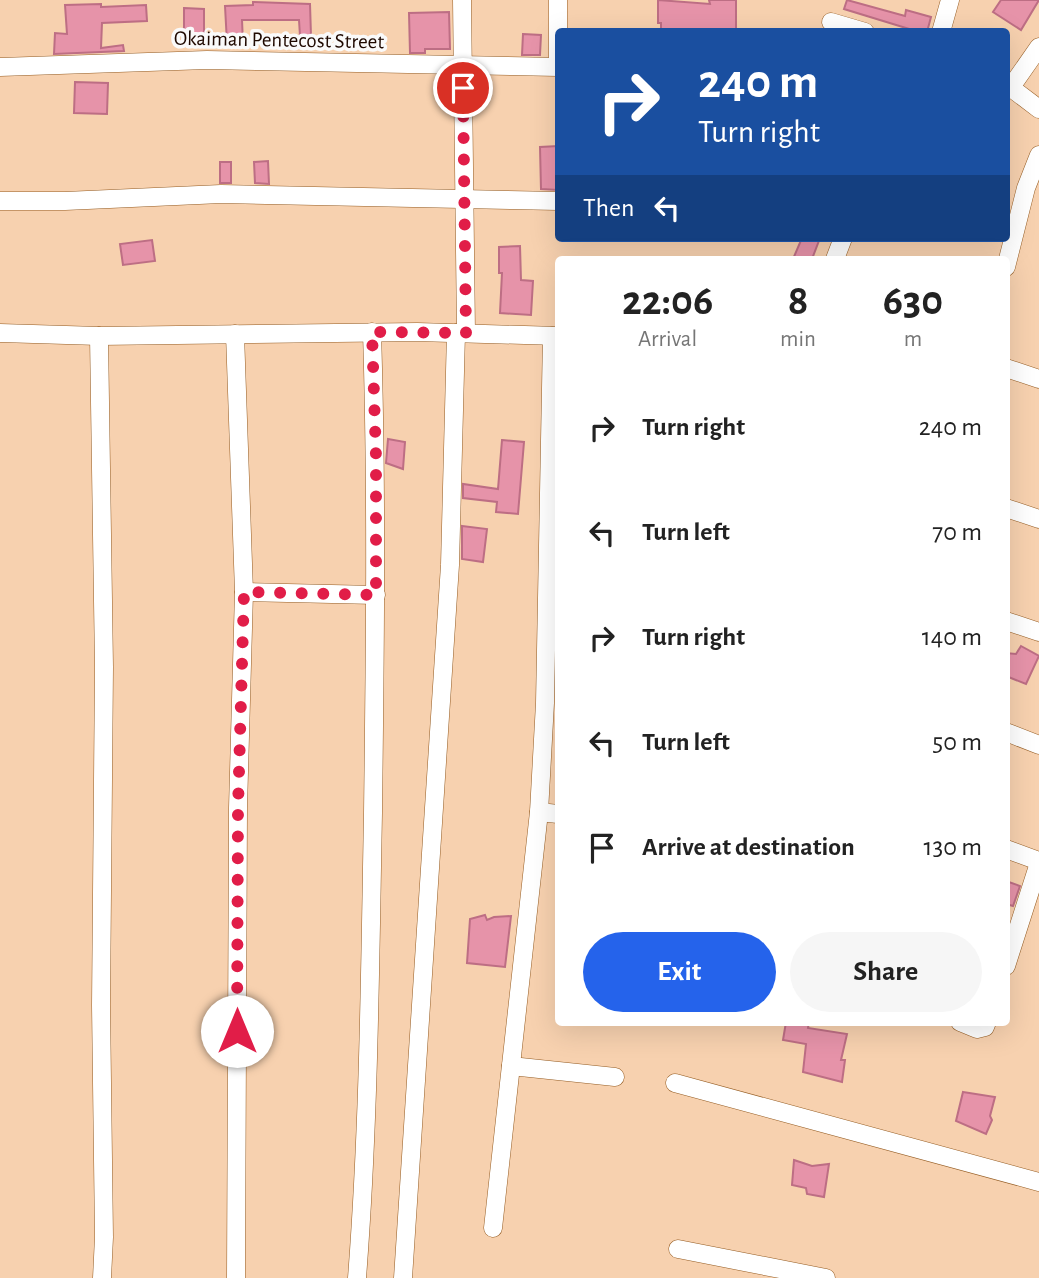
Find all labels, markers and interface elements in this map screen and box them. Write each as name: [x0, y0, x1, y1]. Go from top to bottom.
street label: Okaiman Pentecost Street: [174, 28, 385, 52]
icon: right: [583, 56, 674, 147]
pin: [433, 58, 493, 118]
text: 240 m: [698, 58, 818, 107]
icon: arrive: [444, 69, 482, 107]
text: Turn right: [698, 116, 820, 148]
icon: left: [648, 189, 686, 227]
text: Then: [583, 195, 634, 221]
text: 22:06: [622, 280, 713, 322]
text: 8: [788, 280, 808, 322]
text: 630: [883, 280, 943, 322]
text: Arrival: [638, 328, 697, 351]
text: min: [780, 328, 816, 351]
text: m: [904, 328, 922, 351]
icon: right: [583, 409, 621, 447]
text: Turn right: [642, 414, 745, 440]
text: 240 m: [919, 414, 982, 440]
icon: left: [583, 514, 621, 552]
text: Turn left: [642, 519, 730, 545]
text: 70 m: [932, 519, 982, 545]
icon: right: [583, 619, 621, 657]
text: Turn right: [642, 624, 745, 650]
text: 140 m: [922, 624, 982, 650]
icon: left: [583, 724, 621, 762]
text: Turn left: [642, 729, 730, 755]
text: 50 m: [932, 729, 982, 755]
icon: arrive: [583, 829, 621, 867]
text: Arrive at destination: [642, 834, 855, 860]
text: 130 m: [924, 834, 982, 860]
button: Exit: [583, 932, 776, 1012]
button: Share: [790, 932, 982, 1012]
position arrow: [200, 994, 274, 1068]

